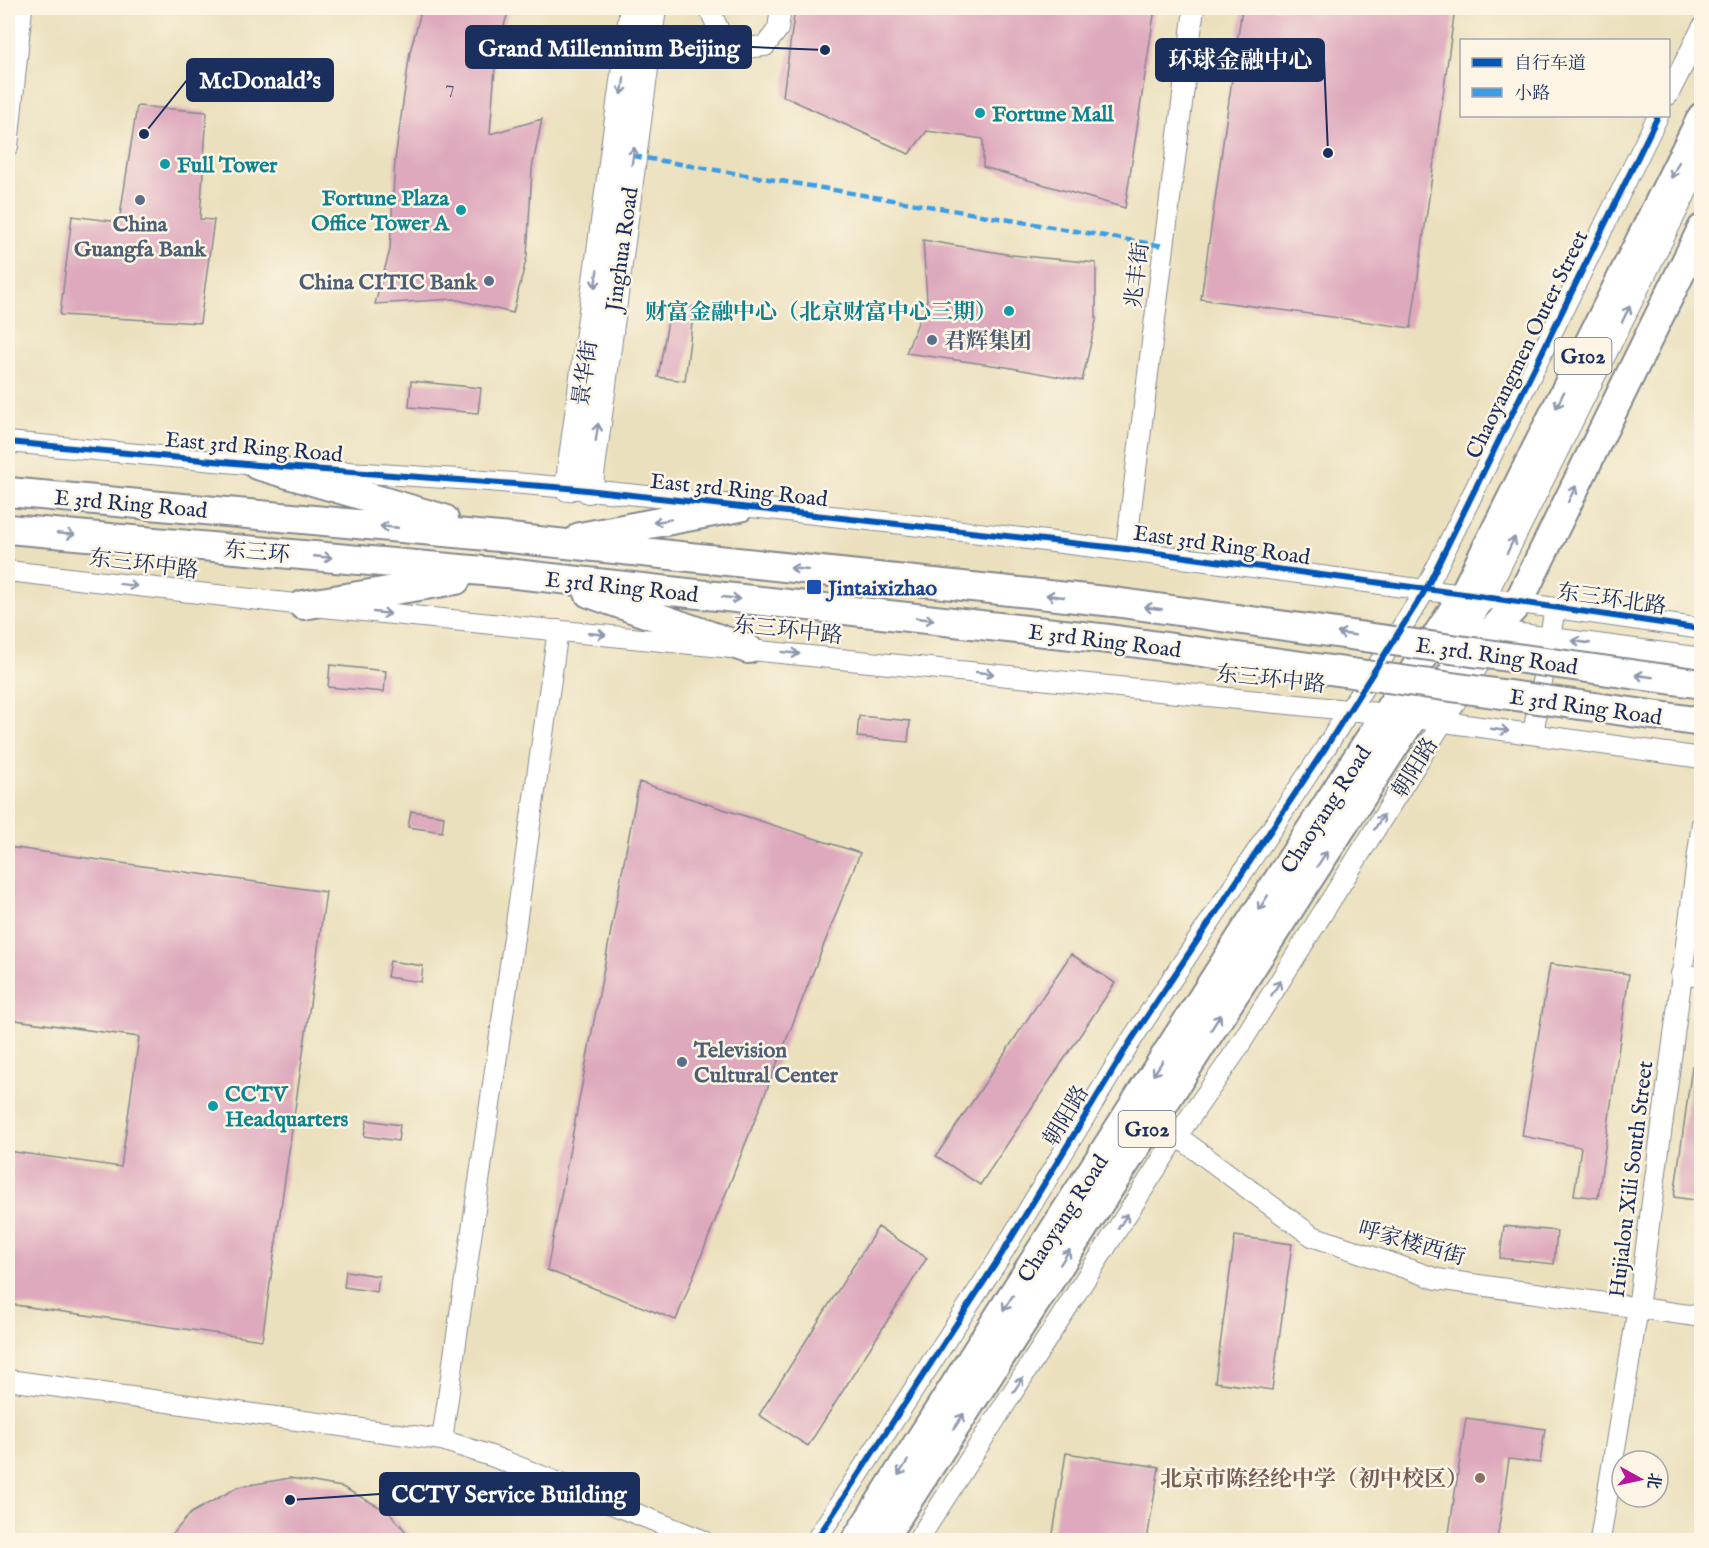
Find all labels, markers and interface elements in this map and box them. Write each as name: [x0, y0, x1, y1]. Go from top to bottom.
callout: Grand Millennium Beijing: [466, 26, 751, 68]
text: Grand Millennium Beijing: [478, 34, 741, 65]
callout: 环球金融中心: [1156, 39, 1324, 81]
legend: [1460, 39, 1670, 117]
text: 环球金融中心: [1168, 46, 1312, 77]
text: 自行车道: [1514, 53, 1586, 76]
callout: McDonald's: [187, 59, 333, 101]
text: McDonald's: [199, 66, 322, 97]
house number: 7: [445, 75, 455, 100]
one-way arrow: [617, 76, 628, 96]
text: 小路: [1514, 83, 1550, 106]
place label: Fortune Mall: [992, 101, 1114, 129]
marker: Fortune Mall: [973, 106, 987, 120]
one-way arrow: [628, 146, 639, 166]
place label: Full Tower: [177, 152, 278, 180]
marker: Full Tower: [158, 157, 172, 171]
one-way arrow: [1669, 160, 1681, 178]
place label: Fortune Plaza Office Tower A: [311, 185, 450, 238]
street label: Jinghua Road: [600, 185, 646, 316]
marker: China Guangfa Bank: [133, 193, 147, 207]
marker: Fortune Plaza Office Tower A: [454, 203, 468, 217]
place label: China Guangfa Bank: [74, 211, 207, 264]
street label: Chaoyangmen Outer Street: [1460, 226, 1596, 464]
street label: 兆丰街: [1120, 241, 1156, 310]
place label: China CITIC Bank: [299, 269, 478, 297]
one-way arrow: [591, 269, 602, 289]
marker: China CITIC Bank: [482, 274, 496, 288]
place label: 财富金融中心（北京财富中心三期）: [645, 299, 997, 327]
marker: 财富金融中心（北京财富中心三期）: [1002, 304, 1016, 318]
one-way arrow: [1620, 305, 1632, 323]
place label: 君辉集团: [944, 328, 1032, 356]
marker: 君辉集团: [925, 333, 939, 347]
road number: G102: [1554, 338, 1612, 374]
street label: 景华街: [568, 339, 604, 408]
one-way arrow: [1554, 391, 1566, 409]
one-way arrow: [592, 423, 603, 443]
street label: East 3rd Ring Road: [164, 426, 344, 470]
street label: East 3rd Ring Road: [649, 468, 829, 514]
street label: E 3rd Ring Road: [53, 484, 209, 526]
one-way arrow: [1566, 485, 1578, 503]
one-way arrow: [653, 516, 673, 527]
street label: East 3rd Ring Road: [1131, 520, 1312, 572]
one-way arrow: [379, 521, 399, 532]
one-way arrow: [55, 529, 75, 540]
street label: 东三环: [223, 536, 291, 570]
one-way arrow: [1506, 537, 1517, 555]
street label: 东三环中路: [87, 544, 200, 586]
one-way arrow: [312, 552, 332, 563]
one-way arrow: [789, 563, 809, 574]
street label: E 3rd Ring Road: [544, 566, 700, 610]
place label: Jintaixizhao: [825, 575, 937, 603]
marker: Jintaixizhao: [805, 578, 823, 596]
street label: 东三环北路: [1555, 578, 1668, 621]
one-way arrow: [118, 580, 138, 591]
one-way arrow: [1046, 590, 1066, 601]
one-way arrow: [720, 592, 740, 603]
one-way arrow: [1144, 602, 1164, 613]
one-way arrow: [372, 608, 392, 619]
street label: 东三环中路: [732, 611, 844, 651]
one-way arrow: [914, 614, 934, 625]
street label: E 3rd Ring Road: [1027, 619, 1183, 665]
one-way arrow: [587, 629, 607, 640]
one-way arrow: [1337, 629, 1357, 640]
street label: E. 3rd. Ring Road: [1414, 632, 1580, 682]
one-way arrow: [1572, 637, 1591, 648]
one-way arrow: [781, 648, 801, 659]
street label: 东三环中路: [1215, 660, 1327, 700]
one-way arrow: [975, 668, 995, 679]
one-way arrow: [1634, 670, 1654, 681]
street label: E 3rd Ring Road: [1508, 683, 1664, 733]
one-way arrow: [1490, 724, 1510, 735]
street label: 朝阳路: [1386, 733, 1445, 803]
street label: Chaoyang Road: [1275, 741, 1379, 879]
one-way arrow: [1373, 814, 1385, 831]
one-way arrow: [1315, 850, 1328, 867]
one-way arrow: [1256, 895, 1269, 912]
one-way arrow: [1269, 979, 1282, 996]
one-way arrow: [1210, 1015, 1222, 1031]
place label: Television Cultural Center: [693, 1037, 839, 1090]
marker: Television Cultural Center: [675, 1055, 689, 1069]
one-way arrow: [1151, 1059, 1163, 1076]
street label: Hujialou Xili South Street: [1604, 1059, 1660, 1299]
place label: CCTV Headquarters: [225, 1081, 349, 1134]
street label: 朝阳路: [1038, 1081, 1096, 1152]
marker: CCTV Headquarters: [206, 1099, 220, 1113]
road number: G102: [1118, 1111, 1176, 1147]
street label: Chaoyang Road: [1012, 1150, 1116, 1288]
one-way arrow: [1117, 1213, 1129, 1230]
street label: 呼家楼西街: [1355, 1215, 1468, 1273]
one-way arrow: [1059, 1249, 1071, 1266]
one-way arrow: [1001, 1294, 1013, 1311]
one-way arrow: [1012, 1377, 1024, 1394]
one-way arrow: [953, 1413, 965, 1430]
north arrow: [1610, 1449, 1670, 1509]
one-way arrow: [897, 1459, 909, 1475]
place label: 北京市陈经纶中学（初中校区）: [1160, 1466, 1468, 1494]
marker: 北京市陈经纶中学（初中校区）: [1473, 1471, 1487, 1485]
text: 北: [1642, 1471, 1664, 1490]
callout: CCTV Service Building: [380, 1473, 639, 1515]
text: CCTV Service Building: [391, 1480, 628, 1511]

